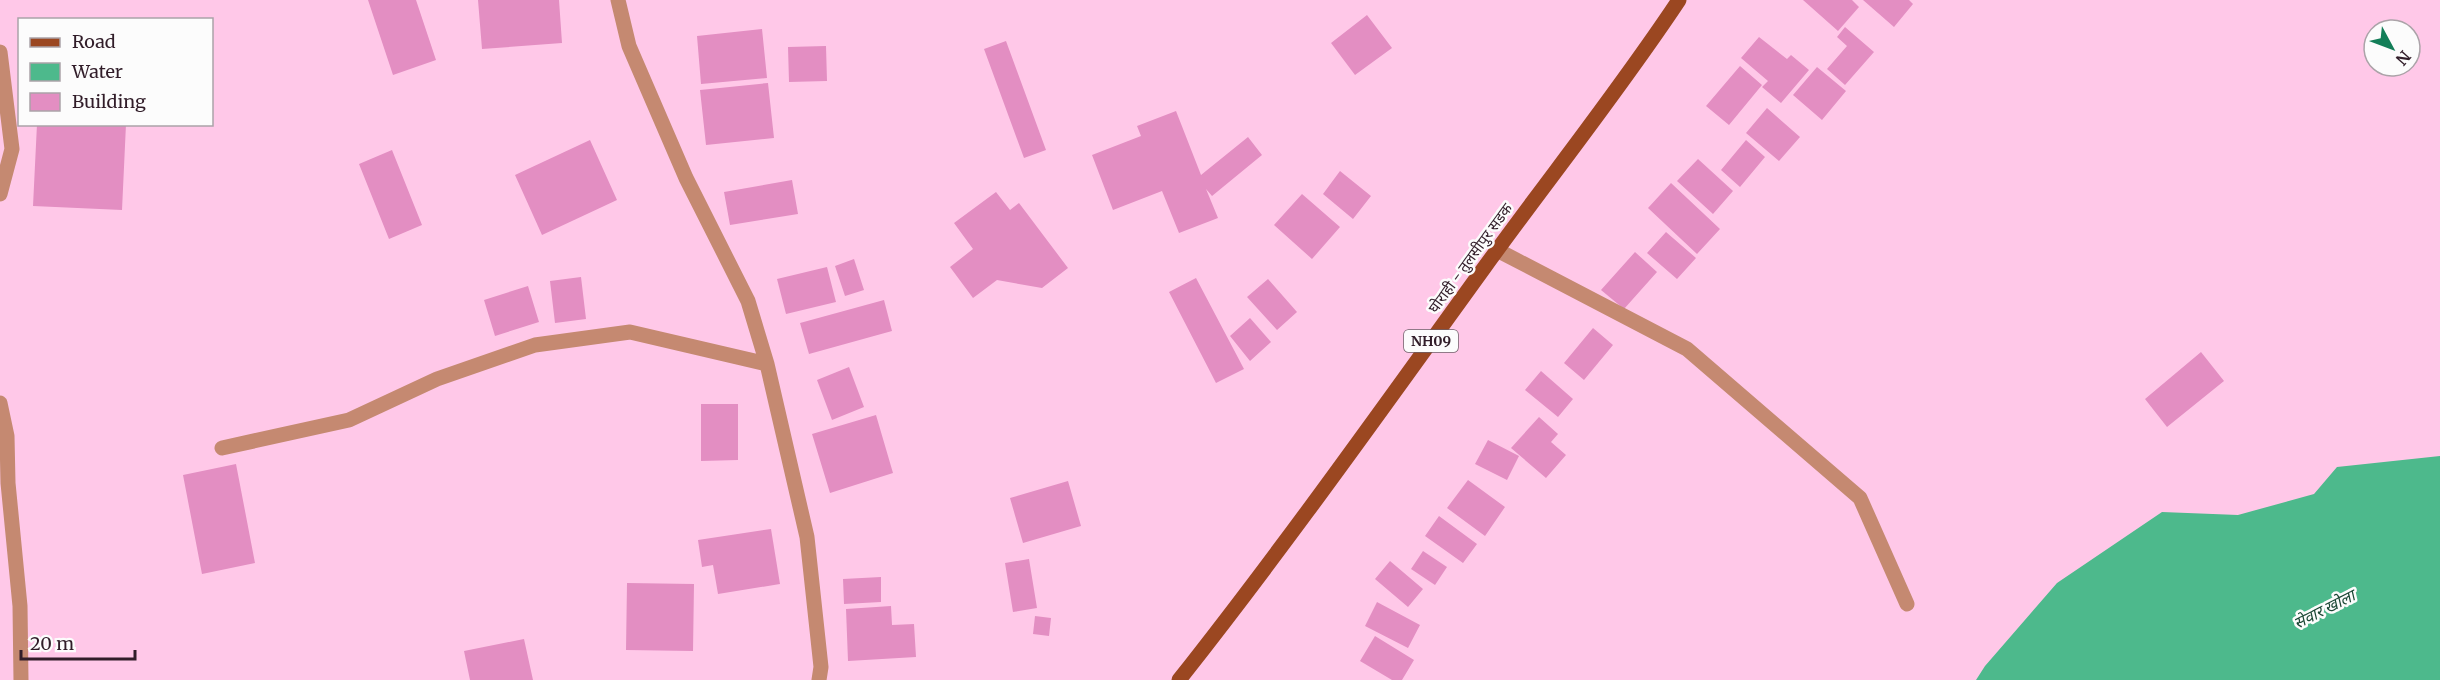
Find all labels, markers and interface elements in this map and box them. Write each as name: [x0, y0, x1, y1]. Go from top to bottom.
legend: [18, 18, 213, 126]
north arrow: [2362, 18, 2422, 78]
text: Road: [72, 30, 116, 53]
text: N: [2391, 47, 2415, 69]
text: Water: [71, 60, 123, 83]
text: Building: [72, 90, 146, 113]
street label: घोराही - तुलसीपुर सडक: [1424, 199, 1517, 317]
road number: NH09: [1404, 330, 1458, 352]
water label: सेवार खोला: [2290, 584, 2361, 633]
scale bar: [21, 623, 135, 661]
text: 20 m: [30, 632, 74, 655]

